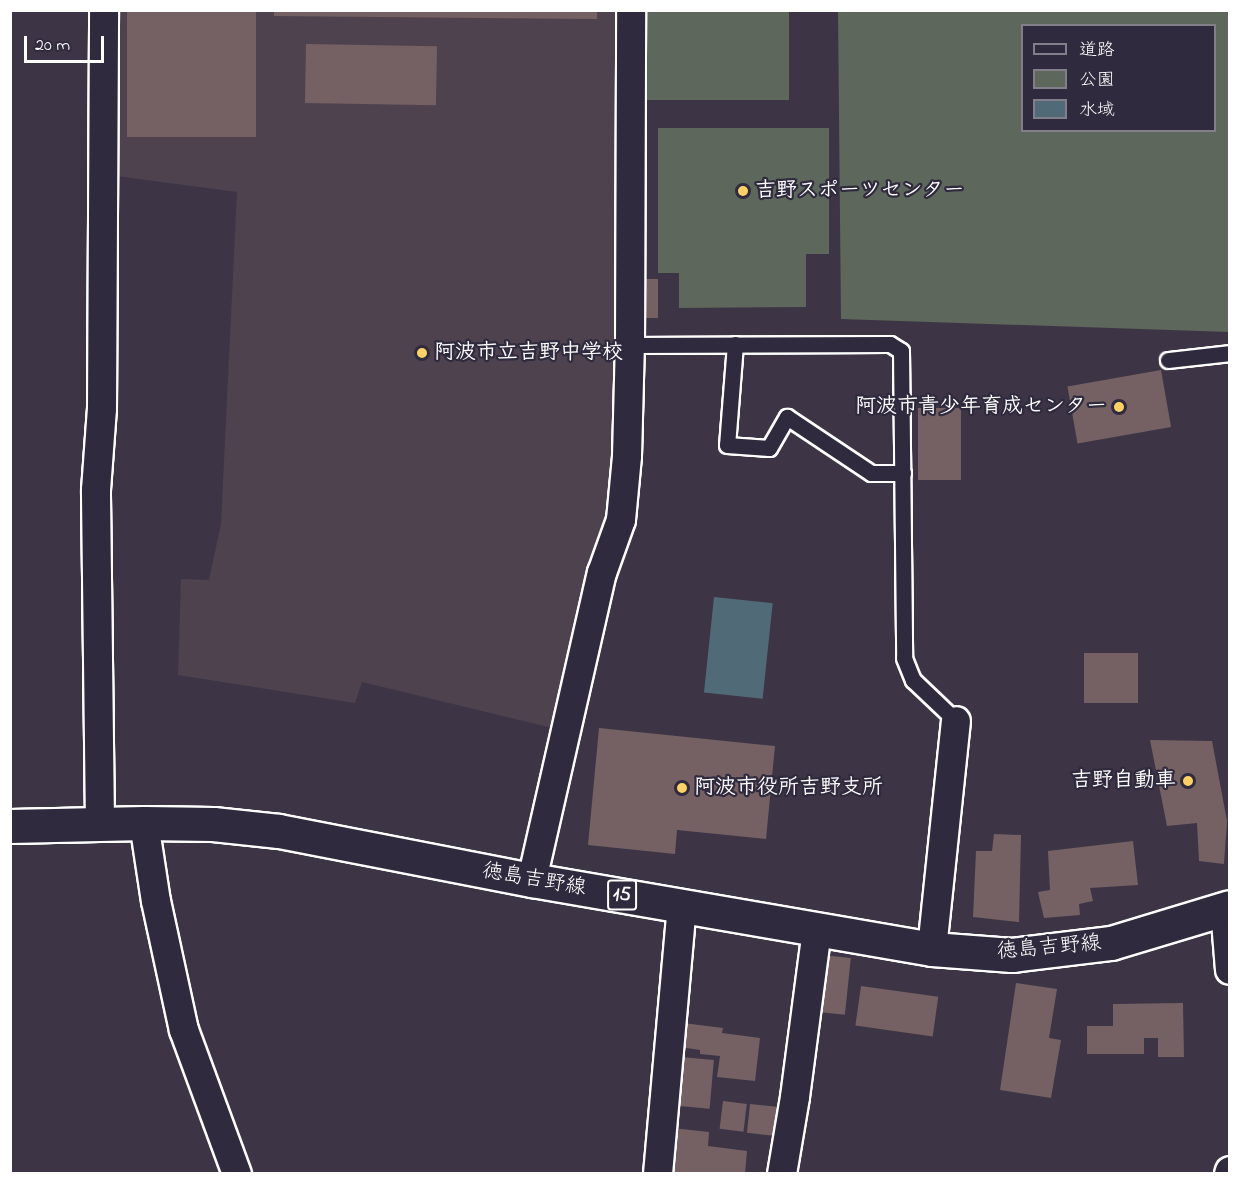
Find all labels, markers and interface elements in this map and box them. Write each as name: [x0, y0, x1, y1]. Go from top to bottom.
scale bar: [27, 24, 106, 62]
legend: [1021, 24, 1216, 132]
text: 20 m: [35, 33, 70, 59]
text: 道路: [1079, 38, 1115, 64]
text: 公園: [1079, 68, 1115, 94]
text: 水域: [1079, 98, 1115, 124]
place label: 吉野スポーツセンター: [755, 178, 965, 204]
marker: 吉野スポーツセンター: [736, 184, 750, 198]
place label: 阿波市立吉野中学校: [434, 340, 623, 366]
marker: 阿波市立吉野中学校: [415, 346, 429, 360]
place label: 阿波市青少年育成センター: [855, 394, 1107, 420]
marker: 阿波市青少年育成センター: [1112, 400, 1126, 414]
place label: 吉野自動車: [1071, 768, 1176, 794]
marker: 吉野自動車: [1181, 774, 1195, 788]
place label: 阿波市役所吉野支所: [694, 775, 883, 801]
marker: 阿波市役所吉野支所: [675, 781, 689, 795]
street label: 徳島吉野線: [480, 858, 588, 902]
road number: 15: [607, 878, 637, 912]
street label: 徳島吉野線: [996, 931, 1102, 965]

